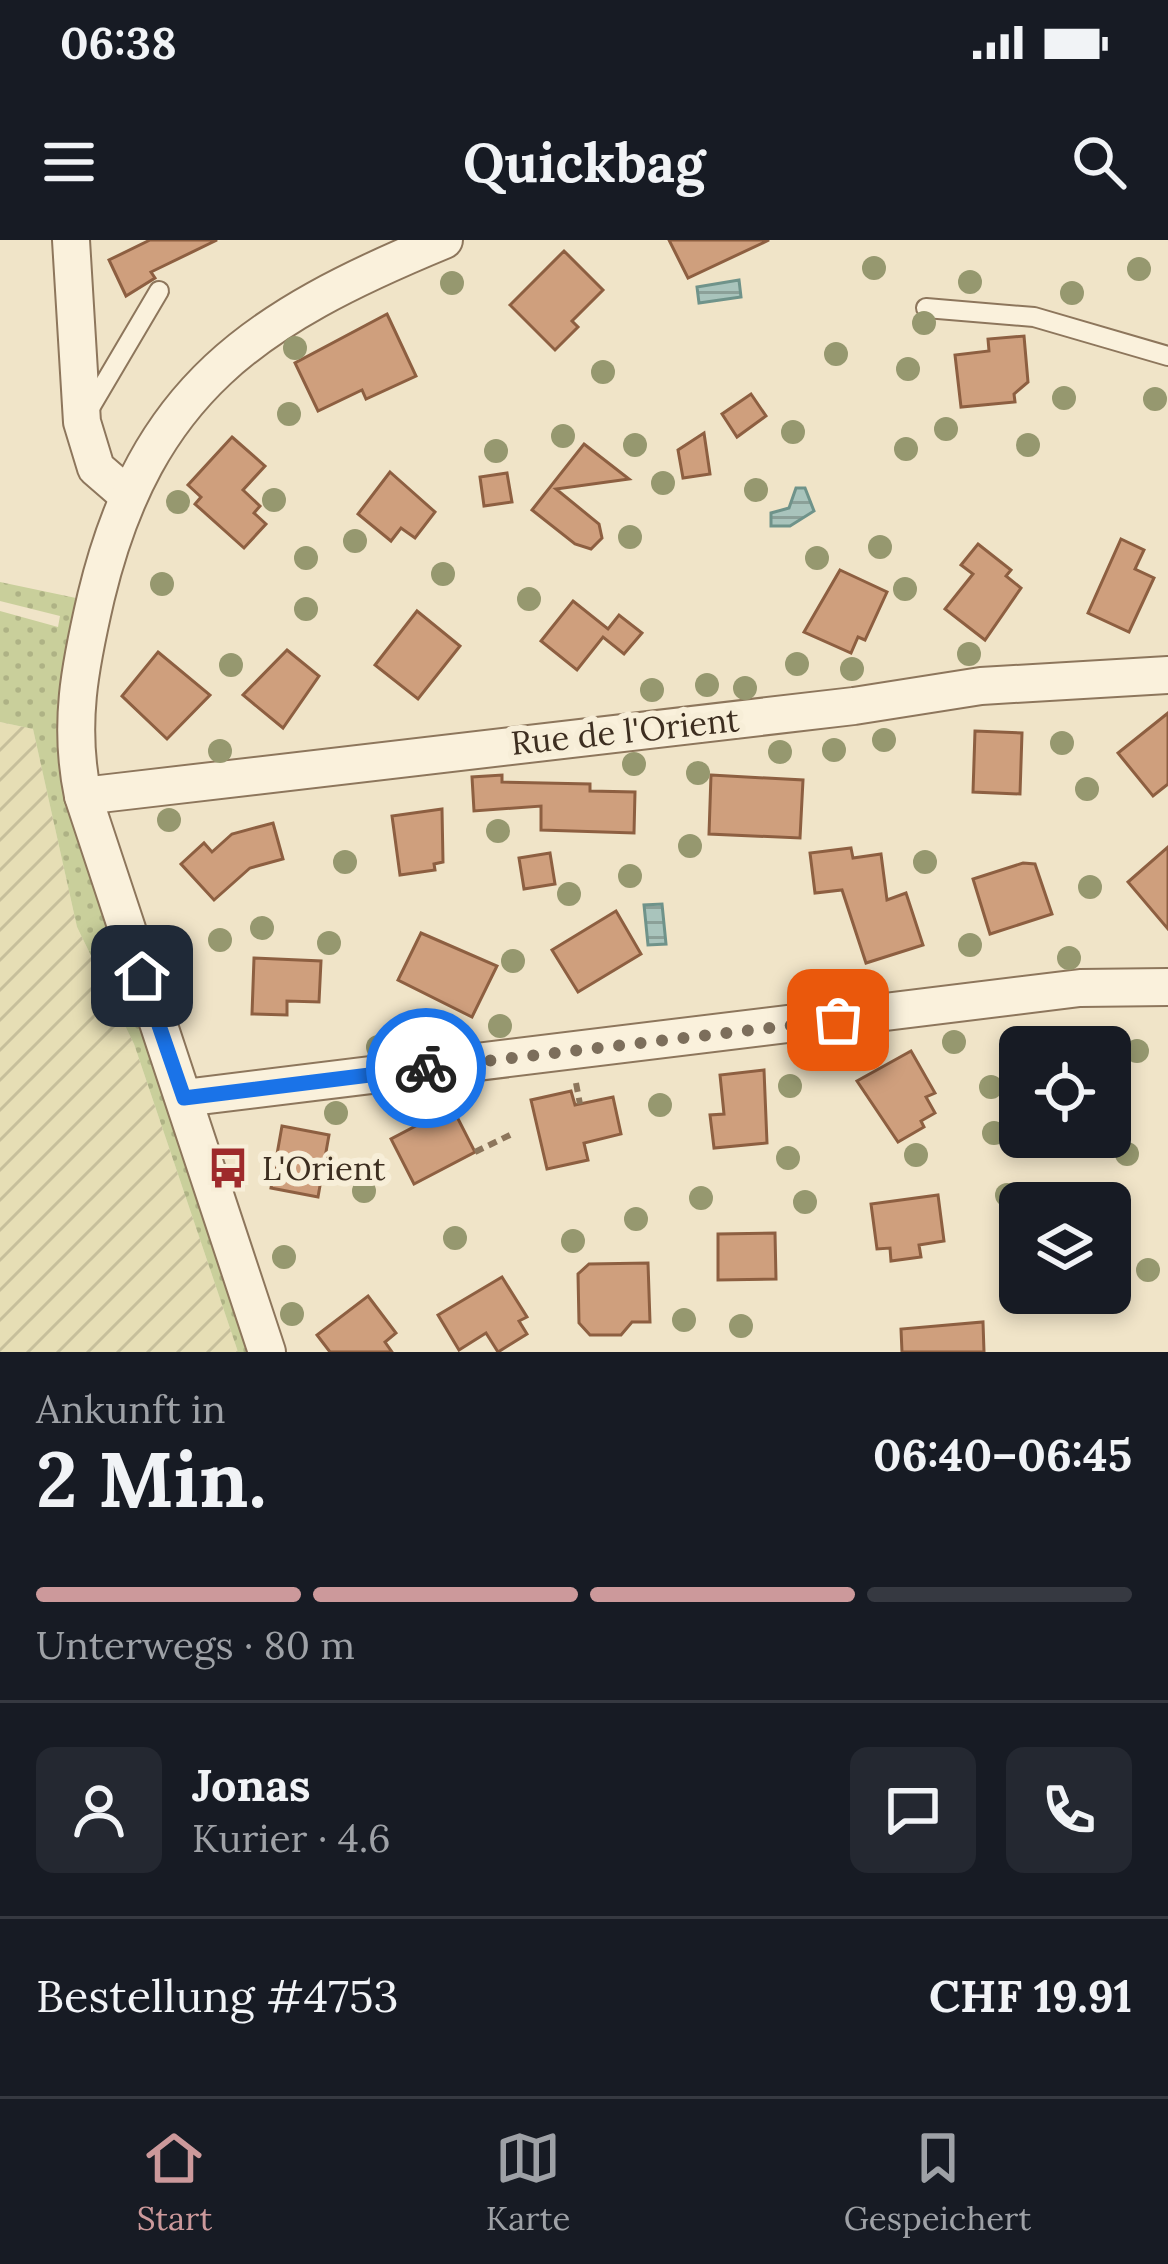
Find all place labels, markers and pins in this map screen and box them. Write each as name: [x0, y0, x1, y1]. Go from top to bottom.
pin: [91, 925, 193, 1027]
pin: [787, 969, 889, 1071]
bus stop icon: L'Orient: [205, 1145, 251, 1191]
place label: L'Orient: [262, 1147, 386, 1189]

